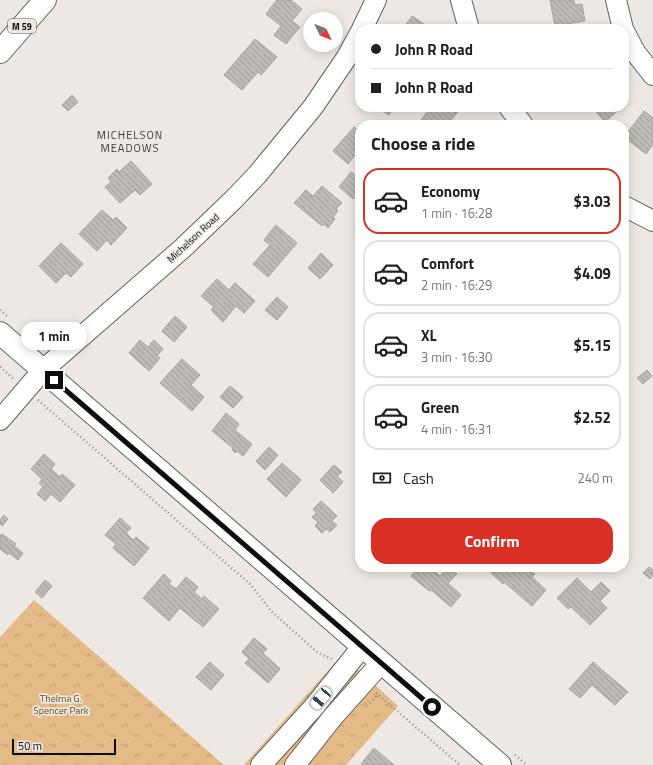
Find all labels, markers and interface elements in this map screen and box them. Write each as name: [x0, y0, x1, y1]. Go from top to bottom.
north arrow: [303, 12, 343, 52]
map controls: [303, 12, 343, 52]
road number: M 59: [8, 19, 36, 33]
text: John R Road: [395, 38, 473, 61]
text: John R Road: [395, 76, 473, 99]
district label: MICHELSON MEADOWS: [97, 127, 163, 156]
text: Choose a ride: [371, 130, 475, 157]
text: Economy: [421, 180, 480, 203]
icon: car: [373, 183, 409, 219]
text: $3.03: [574, 190, 611, 213]
text: 1 min · 16:28: [421, 203, 492, 223]
street label: Michelson Road: [163, 210, 223, 266]
text: Comfort: [421, 252, 474, 275]
icon: car: [373, 255, 409, 291]
text: $4.09: [574, 262, 611, 285]
text: 2 min · 16:29: [421, 275, 492, 295]
callout: 1 min: [21, 322, 87, 350]
text: XL: [421, 324, 437, 347]
text: 1 min: [38, 326, 70, 346]
icon: car: [373, 327, 409, 363]
text: $5.15: [574, 334, 611, 357]
text: 3 min · 16:30: [421, 347, 492, 367]
route end: [45, 371, 63, 389]
text: Green: [421, 396, 459, 419]
icon: car: [373, 399, 409, 435]
text: $2.52: [574, 406, 611, 429]
text: 4 min · 16:31: [421, 419, 492, 439]
icon: cash: [371, 467, 393, 489]
text: Cash: [403, 467, 434, 490]
text: 240 m: [577, 468, 613, 488]
button: Confirm: [371, 518, 613, 564]
car: [309, 685, 333, 711]
park label: Thelma G. Spencer Park: [33, 691, 89, 718]
route start: [423, 698, 441, 716]
scale bar: [12, 737, 116, 756]
text: 50 m: [18, 738, 42, 754]

